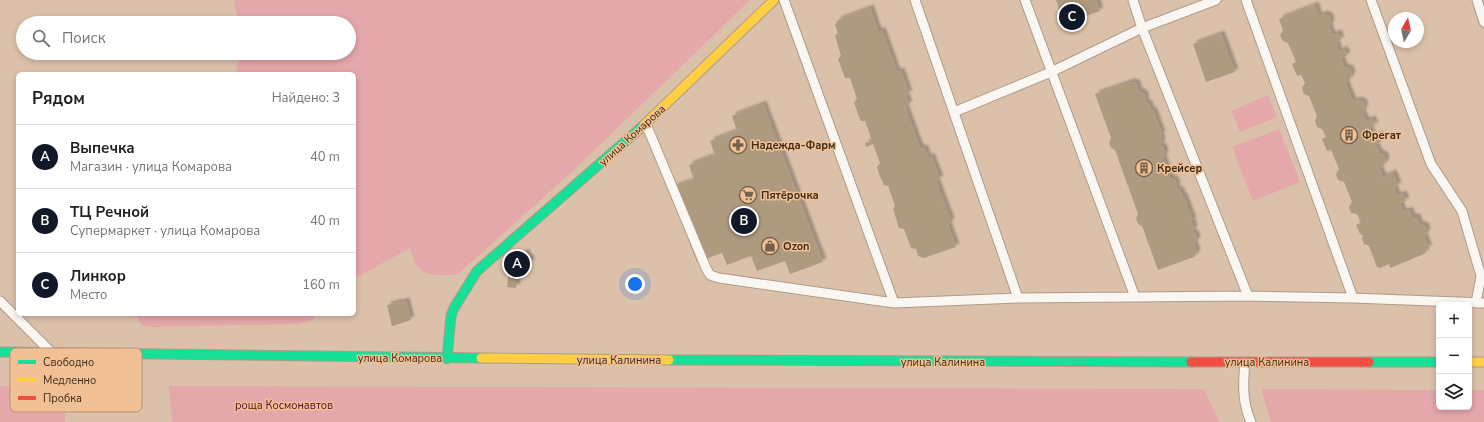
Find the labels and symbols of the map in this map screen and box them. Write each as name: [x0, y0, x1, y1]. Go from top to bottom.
pin: C: [1059, 2, 1085, 32]
north arrow: [1388, 12, 1424, 48]
street label: улица Комарова: [596, 101, 669, 169]
building icon: Фрегат: [1339, 125, 1359, 145]
place label: Фрегат: [1362, 128, 1402, 143]
pharmacy icon: Надежда-Фарм: [728, 135, 748, 155]
place label: Надежда-Фарм: [751, 138, 836, 153]
building icon: Крейсер: [1134, 158, 1154, 178]
place label: Крейсер: [1157, 161, 1202, 176]
supermarket icon: Пятёрочка: [738, 185, 758, 205]
place label: Пятёрочка: [761, 188, 819, 203]
pin: B: [731, 206, 757, 236]
shop icon: Ozon: [760, 236, 780, 256]
place label: Ozon: [783, 239, 810, 254]
pin: A: [504, 249, 530, 279]
your location: [625, 274, 645, 294]
legend: [10, 348, 142, 412]
street label: улица Комарова: [358, 351, 442, 366]
street label: улица Калинина: [577, 353, 661, 368]
text: Свободно: [43, 355, 94, 370]
street label: улица Калинина: [901, 355, 985, 370]
street label: улица Калинина: [1225, 355, 1309, 370]
text: Медленно: [43, 373, 96, 388]
text: Пробка: [43, 391, 82, 406]
park label: роща Космонавтов: [235, 398, 333, 413]

